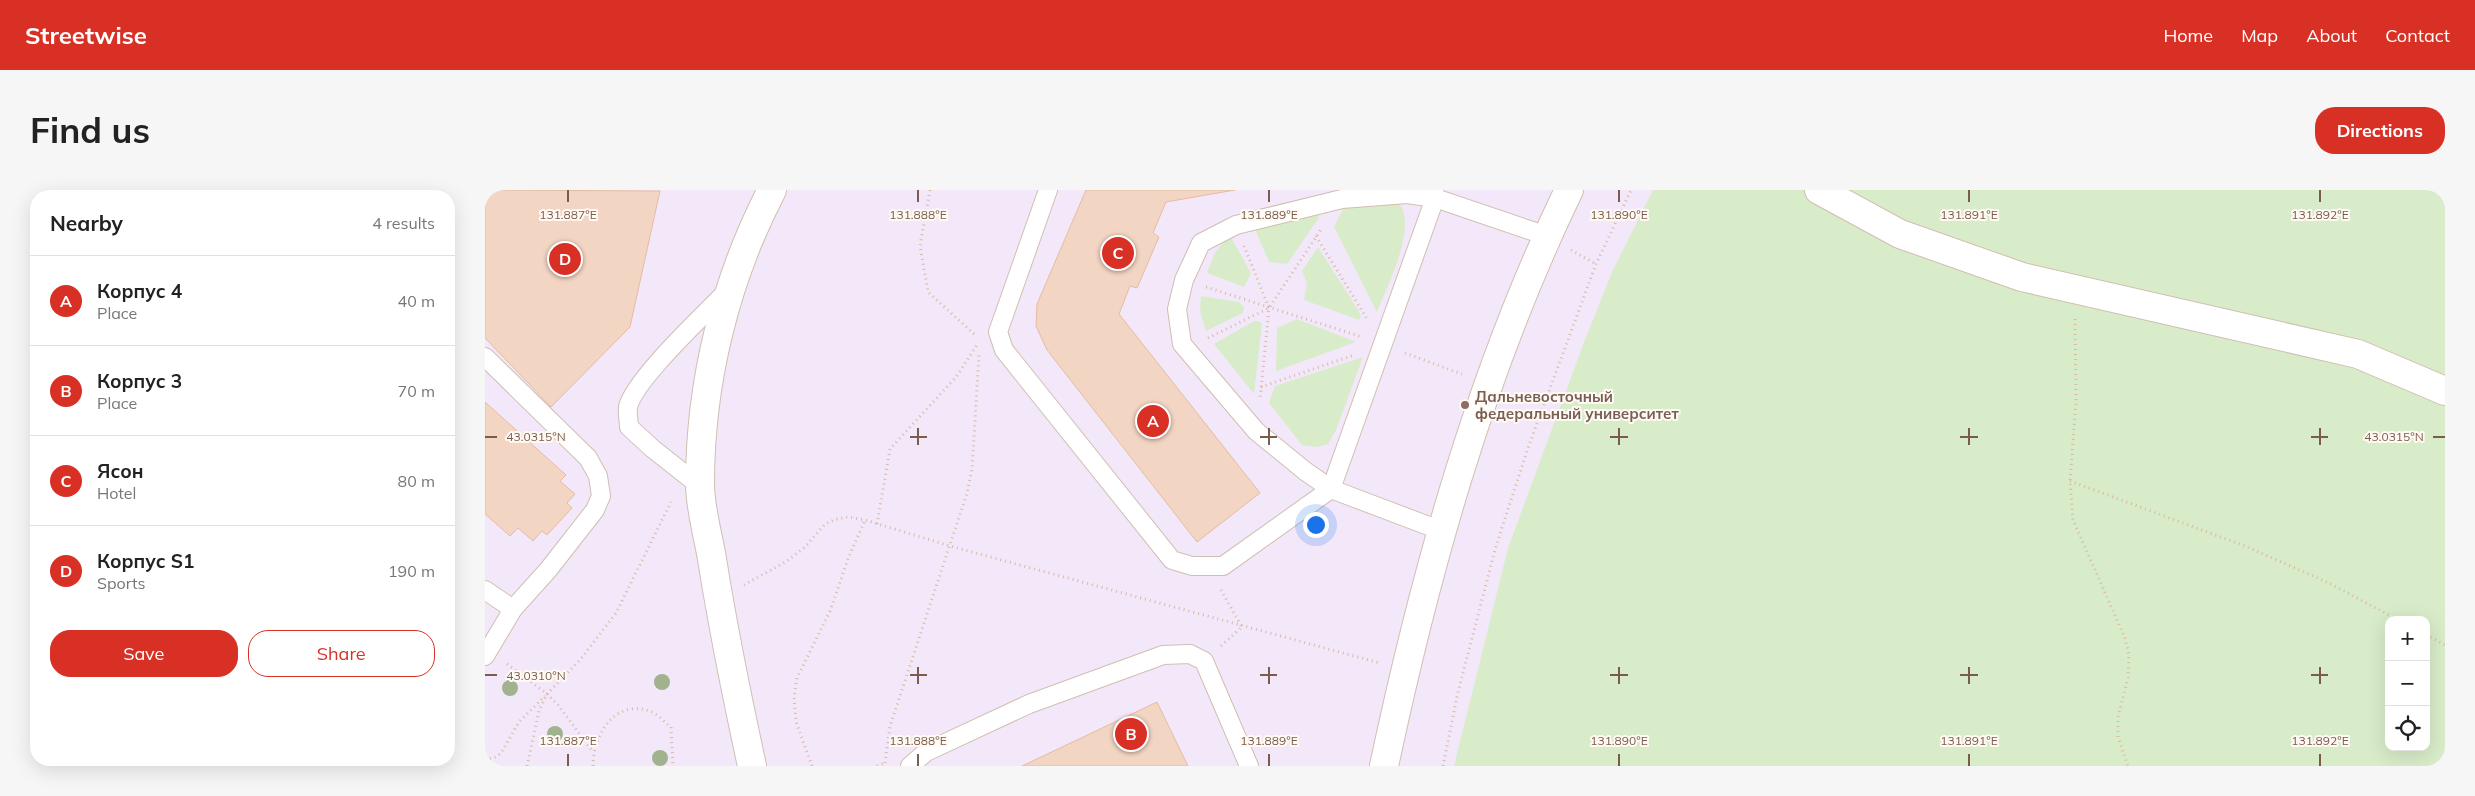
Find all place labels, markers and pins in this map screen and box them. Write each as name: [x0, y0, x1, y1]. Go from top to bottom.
pin: C: [1102, 234, 1134, 272]
pin: D: [549, 240, 581, 278]
place label: Дальневосточный федеральный университет: [1475, 387, 1679, 423]
marker: Дальневосточный федеральный университет: [1459, 399, 1471, 411]
pin: A: [1137, 402, 1169, 440]
pin: B: [1115, 715, 1147, 753]

